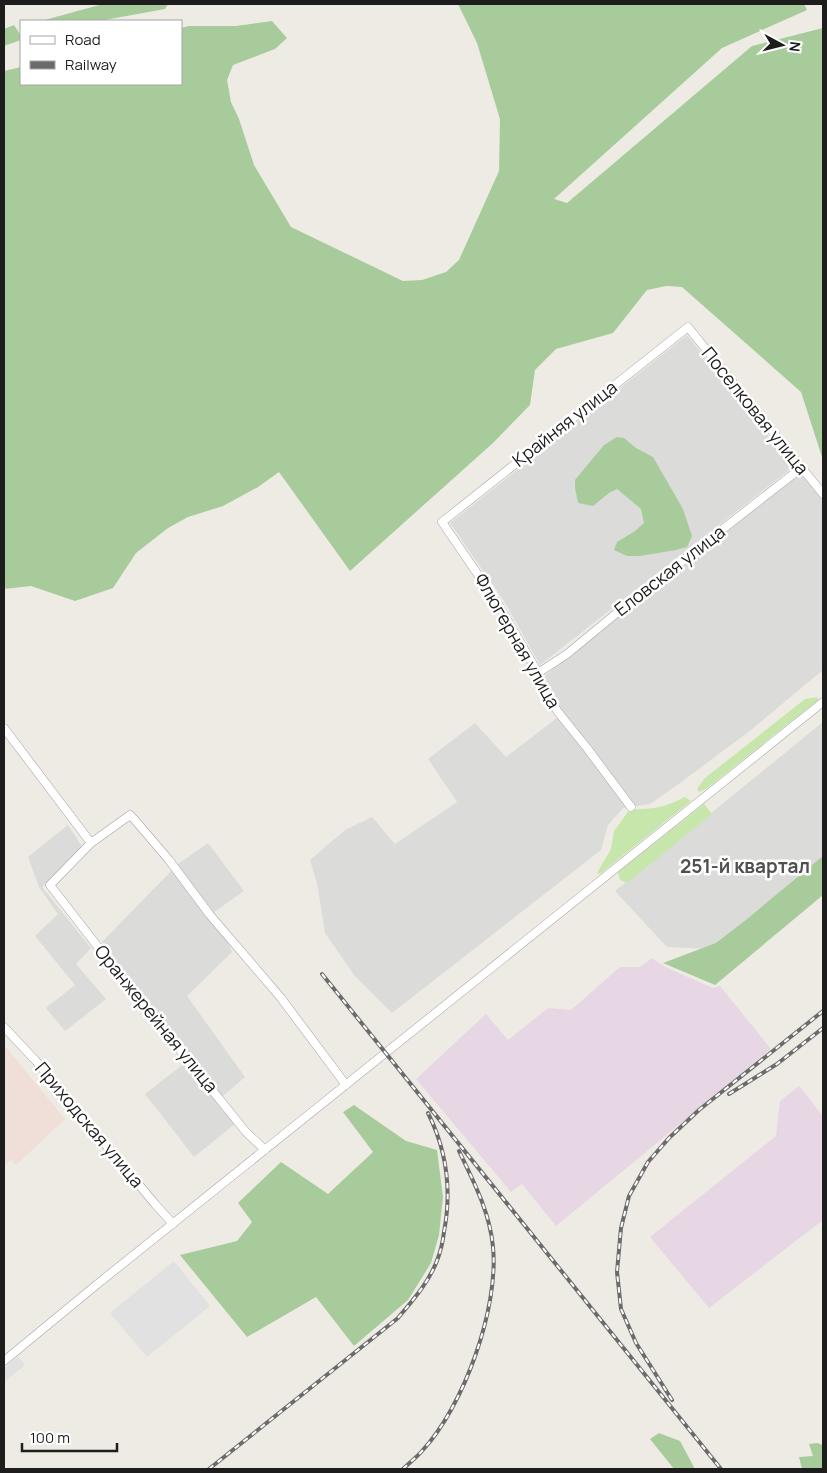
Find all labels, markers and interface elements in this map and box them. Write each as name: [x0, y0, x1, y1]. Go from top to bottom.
legend: [20, 20, 182, 85]
north arrow: [757, 20, 807, 70]
text: Road: [65, 29, 101, 50]
text: N: [785, 40, 805, 53]
text: Railway: [65, 54, 117, 75]
street label: Поселковая улица: [697, 342, 815, 479]
street label: Крайняя улица: [507, 375, 622, 472]
street label: Еловская улица: [609, 519, 730, 621]
street label: Флюгерная улица: [469, 569, 566, 712]
district label: 251-й квартал: [680, 853, 810, 879]
street label: Оранжерейная улица: [90, 940, 224, 1097]
street label: Приходская улица: [30, 1056, 149, 1192]
scale bar: [22, 1420, 118, 1452]
text: 100 m: [30, 1427, 70, 1448]

